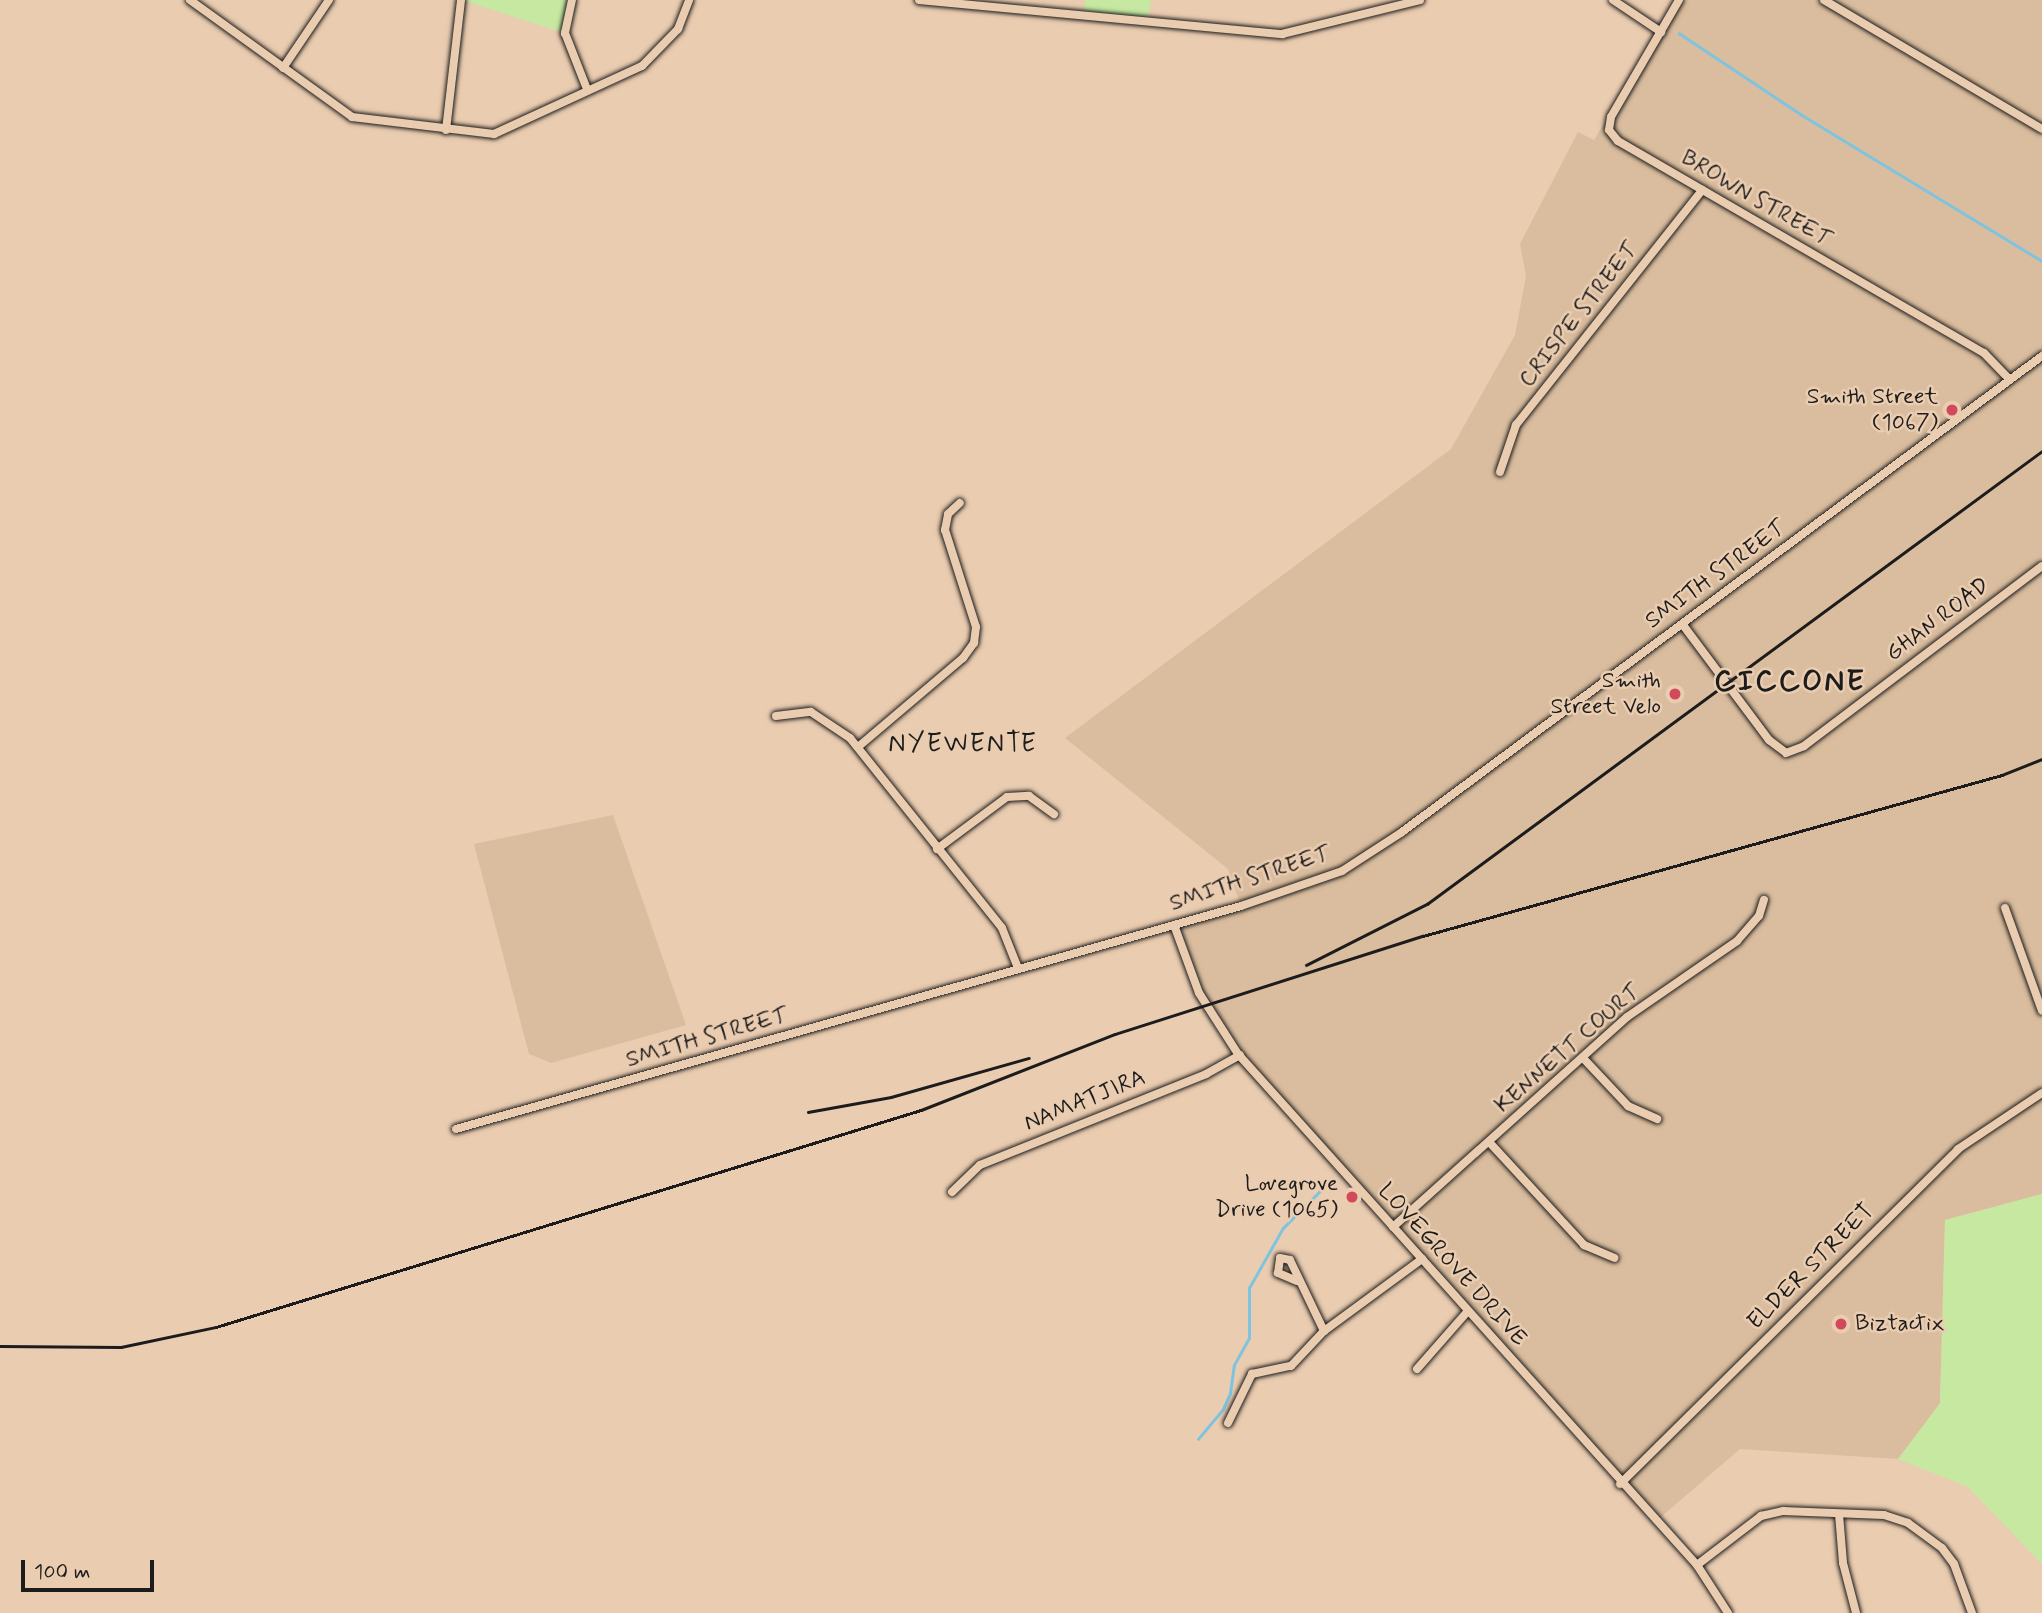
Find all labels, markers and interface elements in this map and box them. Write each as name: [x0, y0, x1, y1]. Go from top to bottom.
street label: BROWN STREET: [1675, 144, 1837, 254]
street label: CRISPE STREET: [1513, 236, 1645, 394]
place label: Smith Street (1067): [1807, 383, 1938, 437]
marker: Smith Street (1067): [1944, 402, 1960, 418]
street label: SMITH STREET: [1640, 514, 1792, 636]
street label: GHAN ROAD: [1881, 572, 1995, 668]
district label: CICCONE: [1718, 664, 1862, 700]
place label: Smith Street Velo: [1549, 667, 1661, 721]
marker: Smith Street Velo: [1667, 686, 1683, 702]
district label: NYEWENTE: [887, 729, 1039, 761]
street label: SMITH STREET: [1166, 840, 1334, 918]
street label: KENNETT COURT: [1489, 978, 1647, 1120]
street label: SMITH STREET: [622, 1002, 792, 1074]
street label: NAMATJIRA: [1020, 1064, 1150, 1138]
place label: Lovegrove Drive (1065): [1215, 1170, 1338, 1224]
street label: LOVEGROVE DRIVE: [1370, 1177, 1534, 1353]
marker: Lovegrove Drive (1065): [1344, 1189, 1360, 1205]
street label: ELDER STREET: [1742, 1198, 1880, 1336]
place label: Biztactix: [1855, 1310, 1944, 1338]
marker: Biztactix: [1833, 1316, 1849, 1332]
scale bar: [24, 1546, 158, 1590]
text: 100 m: [34, 1558, 90, 1586]

